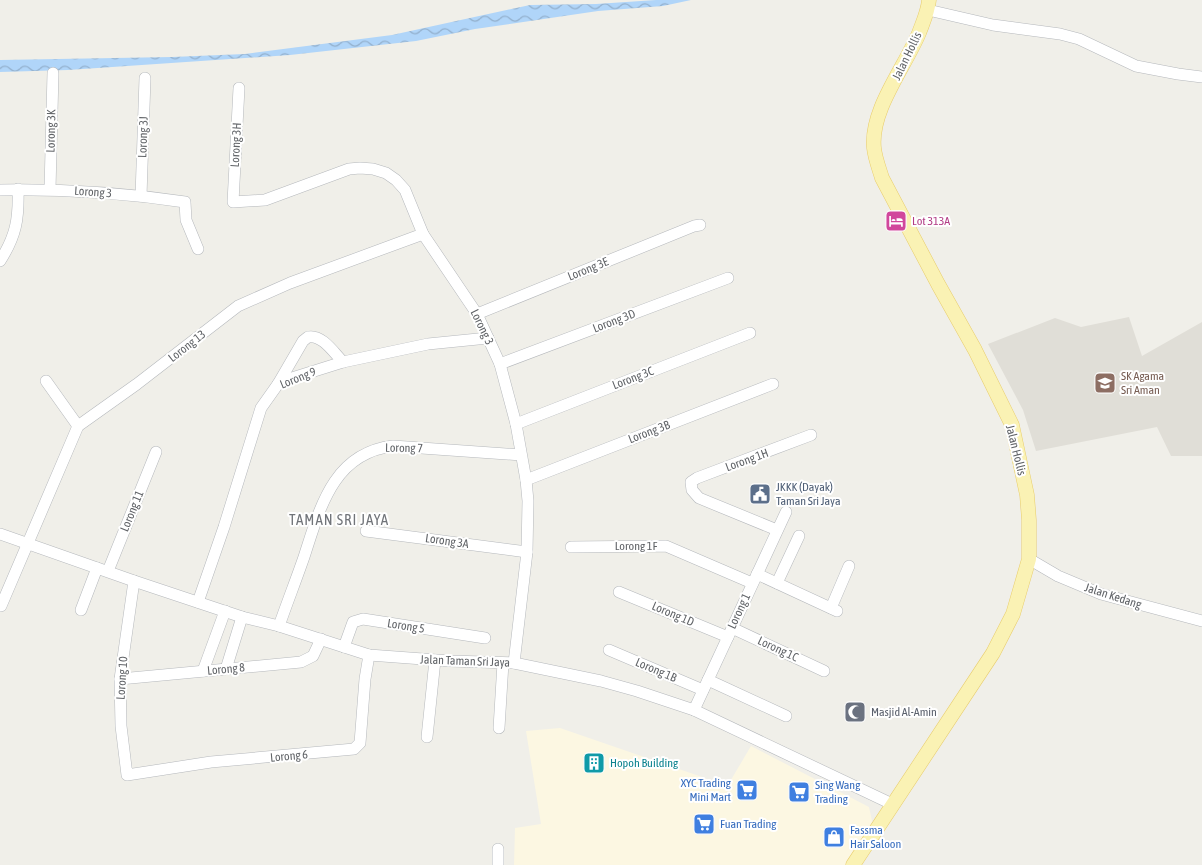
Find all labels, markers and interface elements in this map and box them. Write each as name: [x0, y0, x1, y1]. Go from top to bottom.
street label: Jalan Hollis: [889, 30, 925, 82]
street label: Lorong 3K: [44, 109, 58, 153]
street label: Lorong 3J: [135, 116, 151, 158]
street label: Lorong 3H: [228, 122, 244, 168]
street label: Lorong 3: [74, 184, 112, 200]
hotel icon: Lot 313A: [884, 209, 908, 233]
place label: Lot 313A: [912, 214, 950, 228]
street label: Lorong 3E: [566, 254, 610, 284]
street label: Lorong 3D: [591, 306, 638, 336]
street label: Lorong 3: [467, 307, 497, 347]
street label: Lorong 13: [166, 327, 208, 365]
street label: Lorong 9: [278, 364, 318, 392]
street label: Lorong 3C: [610, 364, 656, 392]
place label: SK Agama Sri Aman: [1121, 369, 1164, 397]
school or university icon: SK Agama Sri Aman: [1093, 371, 1117, 395]
street label: Lorong 3B: [626, 418, 672, 446]
street label: Jalan Hollis: [1003, 423, 1029, 477]
street label: Lorong 7: [385, 441, 423, 455]
street label: Lorong 1H: [724, 446, 770, 474]
place label: JKKK (Dayak) Taman Sri Jaya: [776, 480, 841, 508]
public building icon: JKKK (Dayak) Taman Sri Jaya: [748, 482, 772, 506]
street label: Lorong 11: [117, 488, 147, 534]
district label: TAMAN SRI JAYA: [289, 511, 389, 528]
street label: Lorong 3A: [424, 531, 470, 551]
street label: Lorong 1F: [615, 539, 657, 553]
street label: Jalan Kedang: [1083, 580, 1144, 612]
street label: Lorong 1: [725, 591, 753, 631]
street label: Lorong 1D: [650, 599, 696, 629]
street label: Lorong 5: [386, 616, 426, 636]
street label: Lorong 1C: [755, 634, 801, 665]
street label: Jalan Taman Sri Jaya: [420, 652, 510, 670]
street label: Lorong 1B: [633, 655, 679, 685]
street label: Lorong 10: [114, 656, 131, 700]
street label: Lorong 8: [207, 660, 246, 678]
mosque icon: Masjid Al-Amin: [843, 700, 867, 724]
place label: Masjid Al-Amin: [871, 705, 937, 719]
street label: Lorong 6: [270, 747, 309, 765]
building icon: Hopoh Building: [582, 751, 606, 775]
place label: Hopoh Building: [610, 756, 679, 770]
place label: XYC Trading Mini Mart: [681, 776, 732, 804]
supermarket icon: XYC Trading Mini Mart: [735, 778, 759, 802]
place label: Sing Wang Trading: [815, 778, 861, 806]
supermarket icon: Sing Wang Trading: [787, 780, 811, 804]
supermarket icon: Fuan Trading: [692, 812, 716, 836]
place label: Fuan Trading: [720, 817, 777, 831]
place label: Fassma Hair Saloon: [850, 823, 901, 851]
shop icon: Fassma Hair Saloon: [822, 825, 846, 849]

